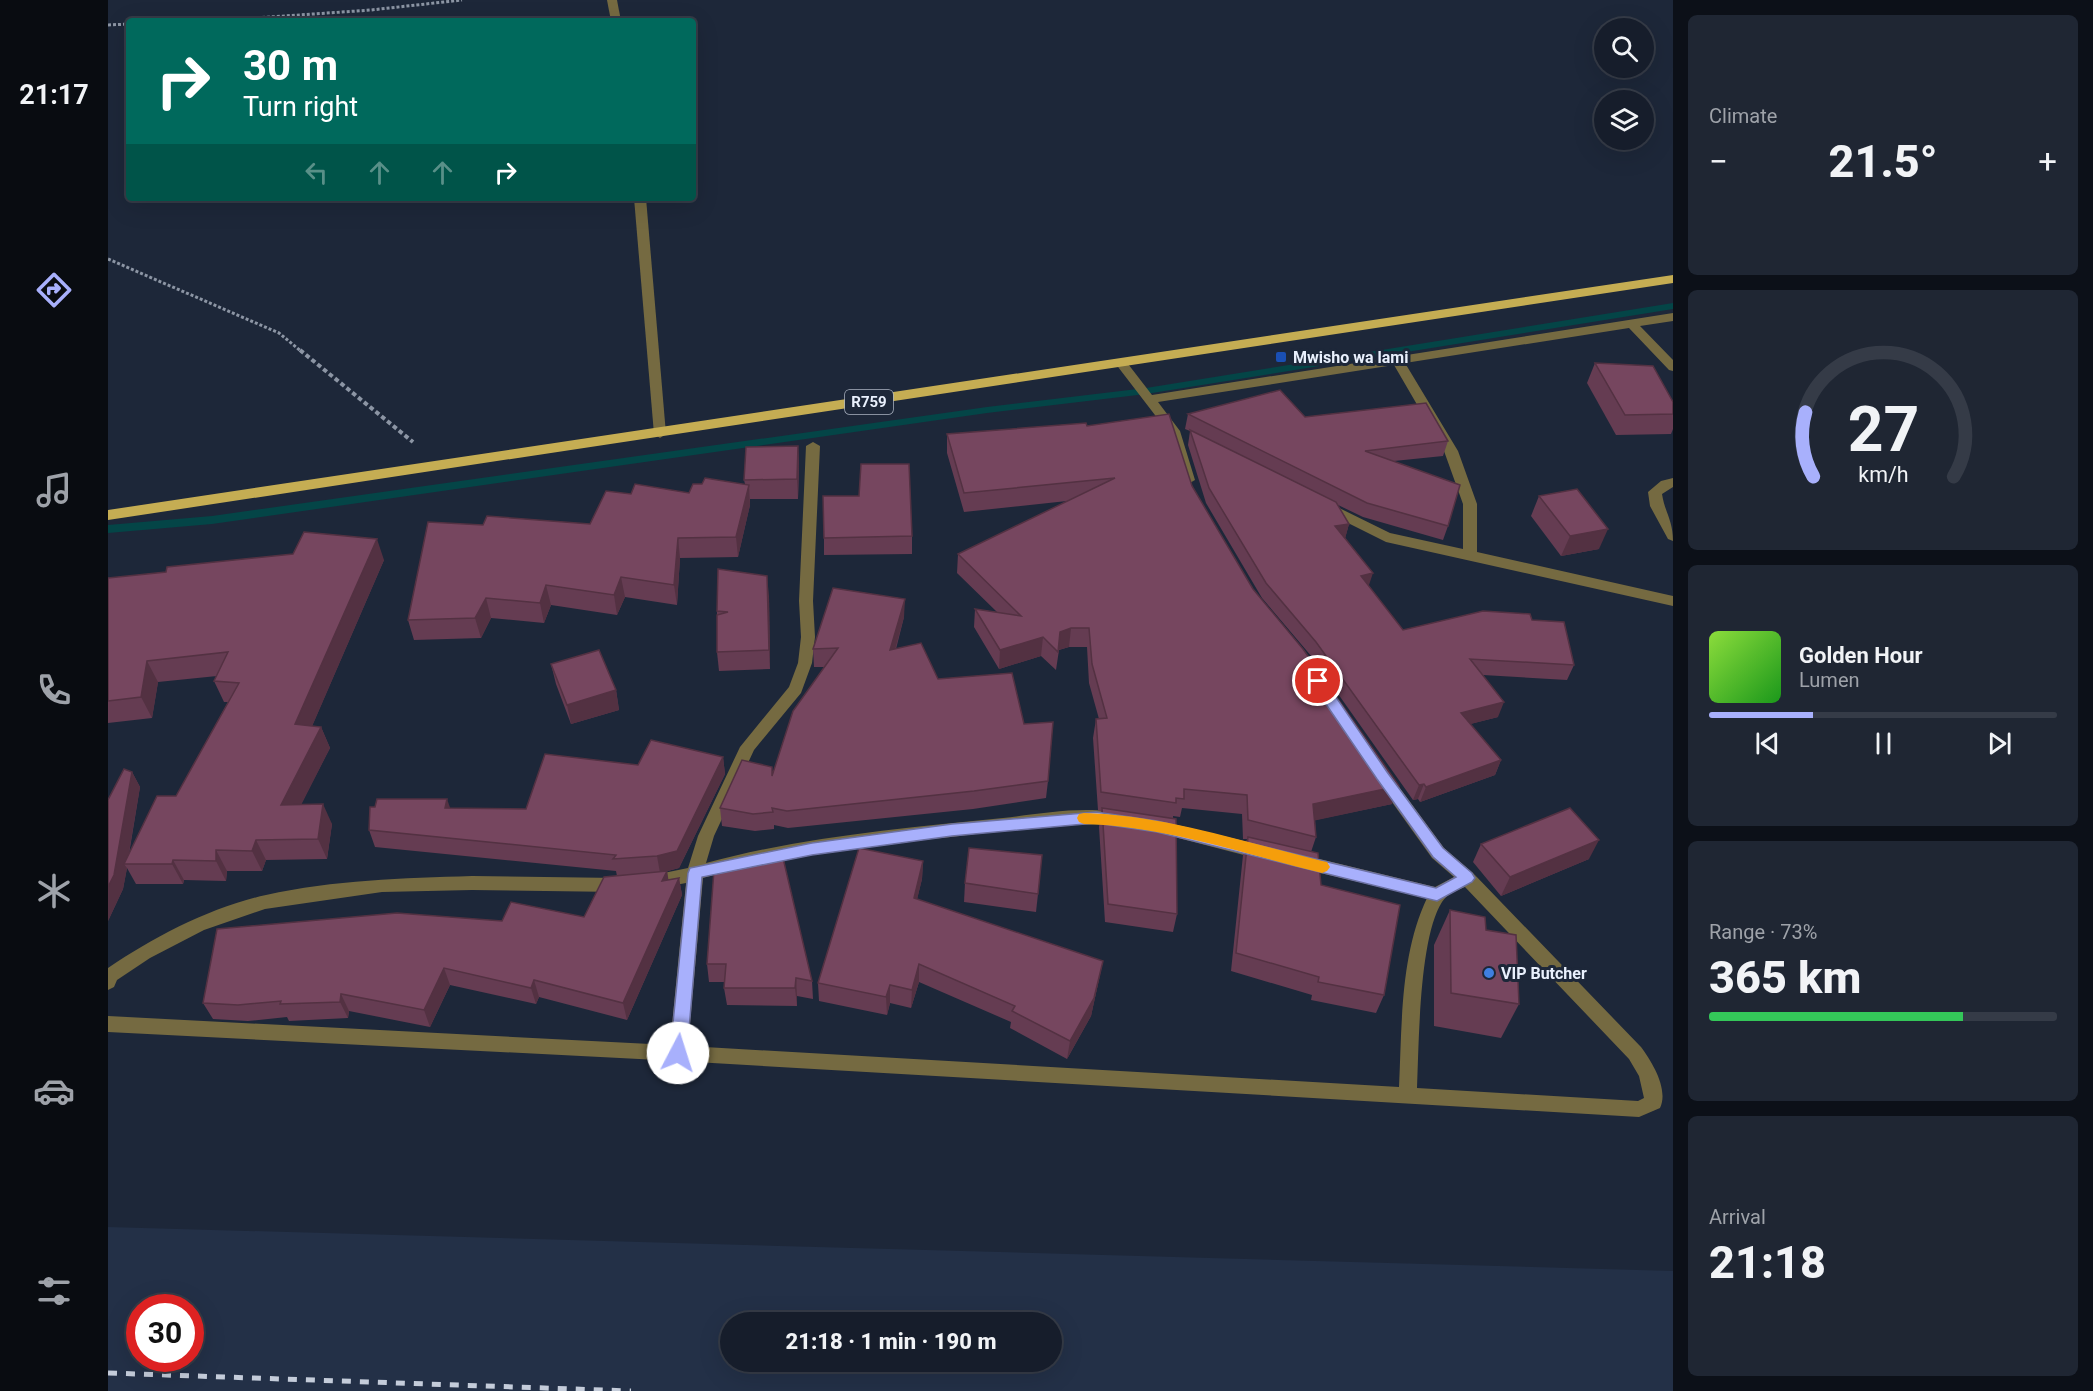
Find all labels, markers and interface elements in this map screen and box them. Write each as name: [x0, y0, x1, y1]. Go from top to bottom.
map controls: [1594, 18, 1654, 150]
button: search: [1594, 18, 1654, 78]
text: 30 m: [243, 41, 338, 90]
icon: right: [144, 42, 222, 120]
text: 21:17: [19, 79, 89, 111]
button: layers: [1594, 90, 1654, 150]
text: Turn right: [243, 91, 358, 123]
text: Climate: [1709, 104, 1777, 128]
text: 21.5°: [1829, 135, 1938, 188]
text: −: [1709, 142, 1728, 181]
text: +: [2038, 142, 2057, 181]
icon: left: [300, 156, 333, 189]
icon: ahead: [363, 156, 396, 189]
icon: ahead: [426, 156, 459, 189]
icon: right: [489, 156, 522, 189]
icon: directions: [33, 269, 75, 311]
place label: Mwisho wa lami: [1293, 348, 1408, 367]
marker: Mwisho wa lami: [1274, 350, 1288, 364]
road number: R759: [845, 390, 893, 414]
text: 27: [1847, 393, 1919, 466]
text: km/h: [1858, 463, 1908, 488]
icon: music: [33, 469, 75, 511]
text: Golden Hour: [1799, 643, 1923, 668]
pin: [1292, 655, 1343, 706]
icon: arrive: [1301, 664, 1334, 697]
text: Lumen: [1799, 668, 1860, 692]
icon: phone: [33, 669, 75, 711]
icon: previous: [1751, 727, 1784, 760]
icon: pause: [1867, 727, 1900, 760]
icon: next: [1983, 727, 2016, 760]
icon: climate: [33, 870, 75, 912]
text: Range · 73%: [1709, 920, 1817, 944]
text: 365 km: [1709, 951, 1861, 1004]
place label: VIP Butcher: [1501, 964, 1587, 983]
marker: VIP Butcher: [1482, 966, 1496, 980]
position arrow: [646, 1021, 710, 1085]
icon: car: [33, 1070, 75, 1112]
text: Arrival: [1709, 1205, 1766, 1229]
text: 21:18: [1709, 1236, 1826, 1289]
icon: filters: [33, 1270, 75, 1312]
speed limit sign: 30: [126, 1294, 204, 1372]
text: 21:18 · 1 min · 190 m: [786, 1329, 996, 1354]

